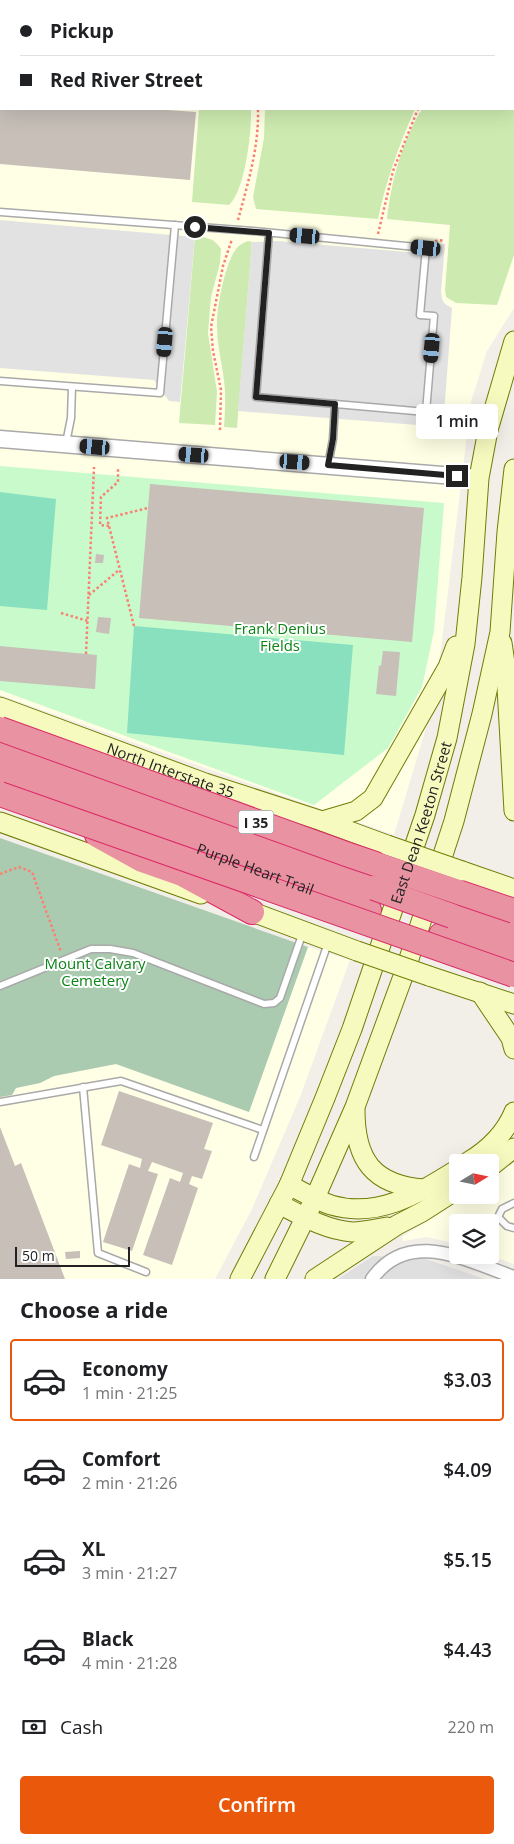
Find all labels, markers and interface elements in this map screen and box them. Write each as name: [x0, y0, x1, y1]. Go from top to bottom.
text: Pickup: [50, 18, 114, 44]
text: Red River Street: [50, 67, 203, 93]
route start: [184, 216, 206, 238]
car: [289, 227, 320, 245]
car: [410, 239, 441, 257]
car: [156, 326, 173, 358]
car: [423, 332, 440, 364]
callout: 1 min: [416, 404, 498, 438]
text: 1 min: [435, 410, 479, 432]
car: [79, 438, 110, 456]
car: [178, 446, 209, 464]
car: [279, 453, 310, 471]
route end: [446, 465, 468, 487]
park label: Frank Denius Fields: [234, 618, 326, 655]
street label: North Interstate 35: [104, 738, 237, 802]
street label: East Dean Keeton Street: [385, 739, 456, 906]
road number: I 35: [238, 810, 274, 834]
street label: Purple Heart Trail: [194, 838, 317, 899]
park label: Mount Calvary Cemetery: [44, 953, 146, 990]
north arrow: [449, 1154, 499, 1204]
map controls: [449, 1154, 499, 1264]
button: layers: [449, 1214, 499, 1264]
scale bar: [15, 1244, 130, 1267]
text: 50 m: [22, 1246, 55, 1265]
text: Choose a ride: [20, 1294, 168, 1324]
text: Economy: [82, 1356, 168, 1382]
icon: car: [22, 1358, 67, 1403]
text: $3.03: [443, 1367, 492, 1393]
text: 1 min · 21:25: [82, 1382, 177, 1404]
text: Comfort: [82, 1446, 161, 1472]
icon: car: [22, 1448, 67, 1493]
text: $4.09: [443, 1457, 492, 1483]
text: 2 min · 21:26: [82, 1472, 177, 1494]
text: XL: [82, 1536, 105, 1562]
icon: car: [22, 1538, 67, 1583]
text: $5.15: [443, 1547, 492, 1573]
text: 3 min · 21:27: [82, 1562, 177, 1584]
text: Black: [82, 1626, 134, 1652]
icon: car: [22, 1628, 67, 1673]
text: $4.43: [443, 1637, 492, 1663]
text: 4 min · 21:28: [82, 1652, 177, 1674]
icon: cash: [20, 1713, 48, 1741]
text: Cash: [60, 1714, 103, 1740]
text: 220 m: [448, 1716, 494, 1738]
button: Confirm: [20, 1776, 494, 1834]

